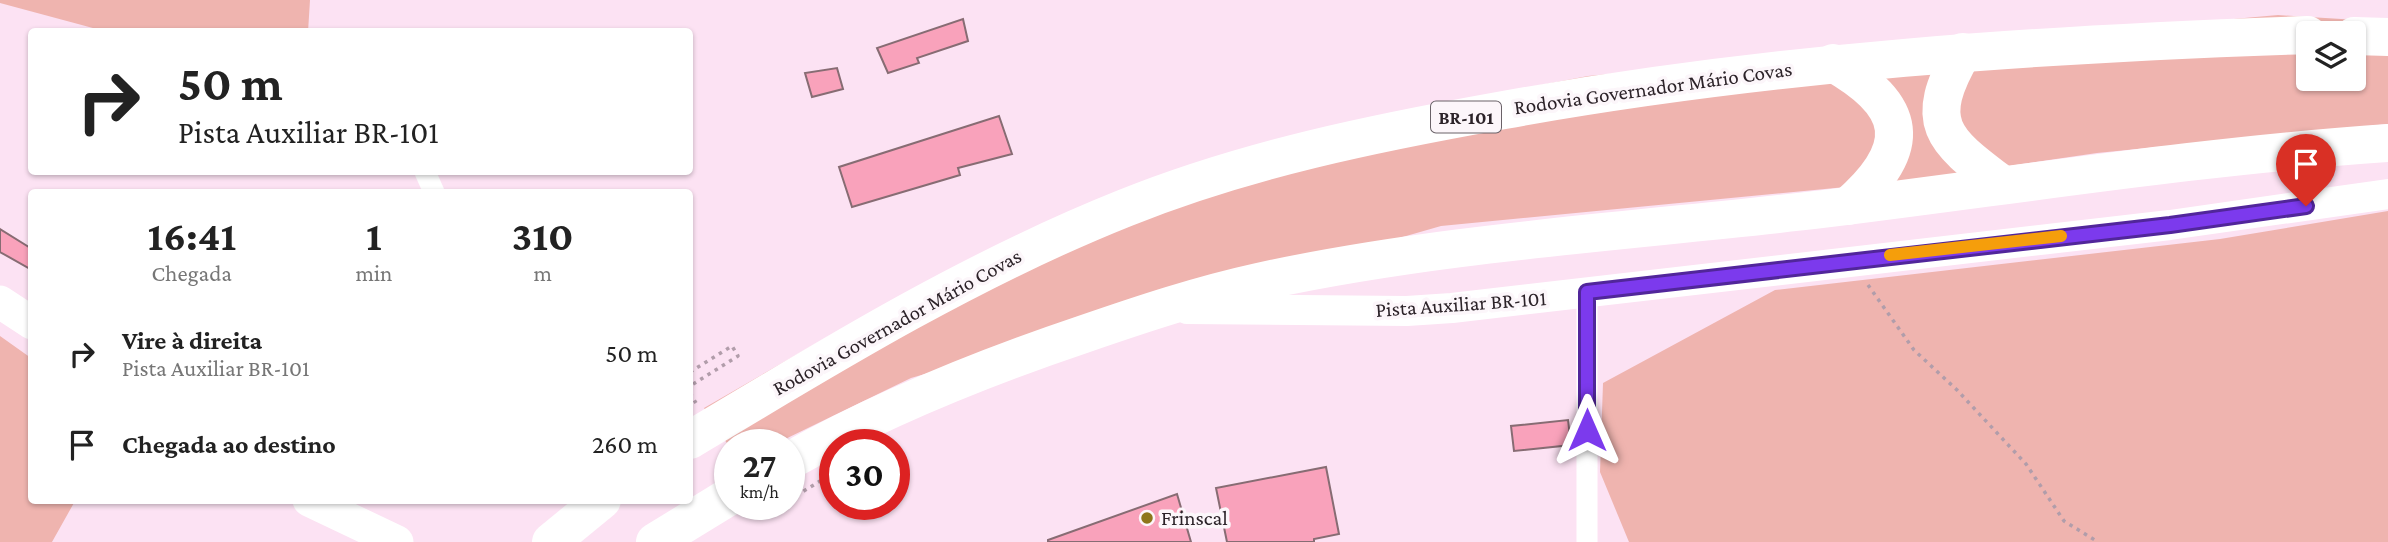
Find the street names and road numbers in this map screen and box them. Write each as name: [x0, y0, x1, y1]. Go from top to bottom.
street label: Rodovia Governador Mário Covas: [1512, 57, 1794, 119]
road number: BR-101: [1431, 102, 1501, 132]
street label: Rodovia Governador Mário Covas: [769, 244, 1025, 400]
street label: Pista Auxiliar BR-101: [1375, 286, 1547, 322]

